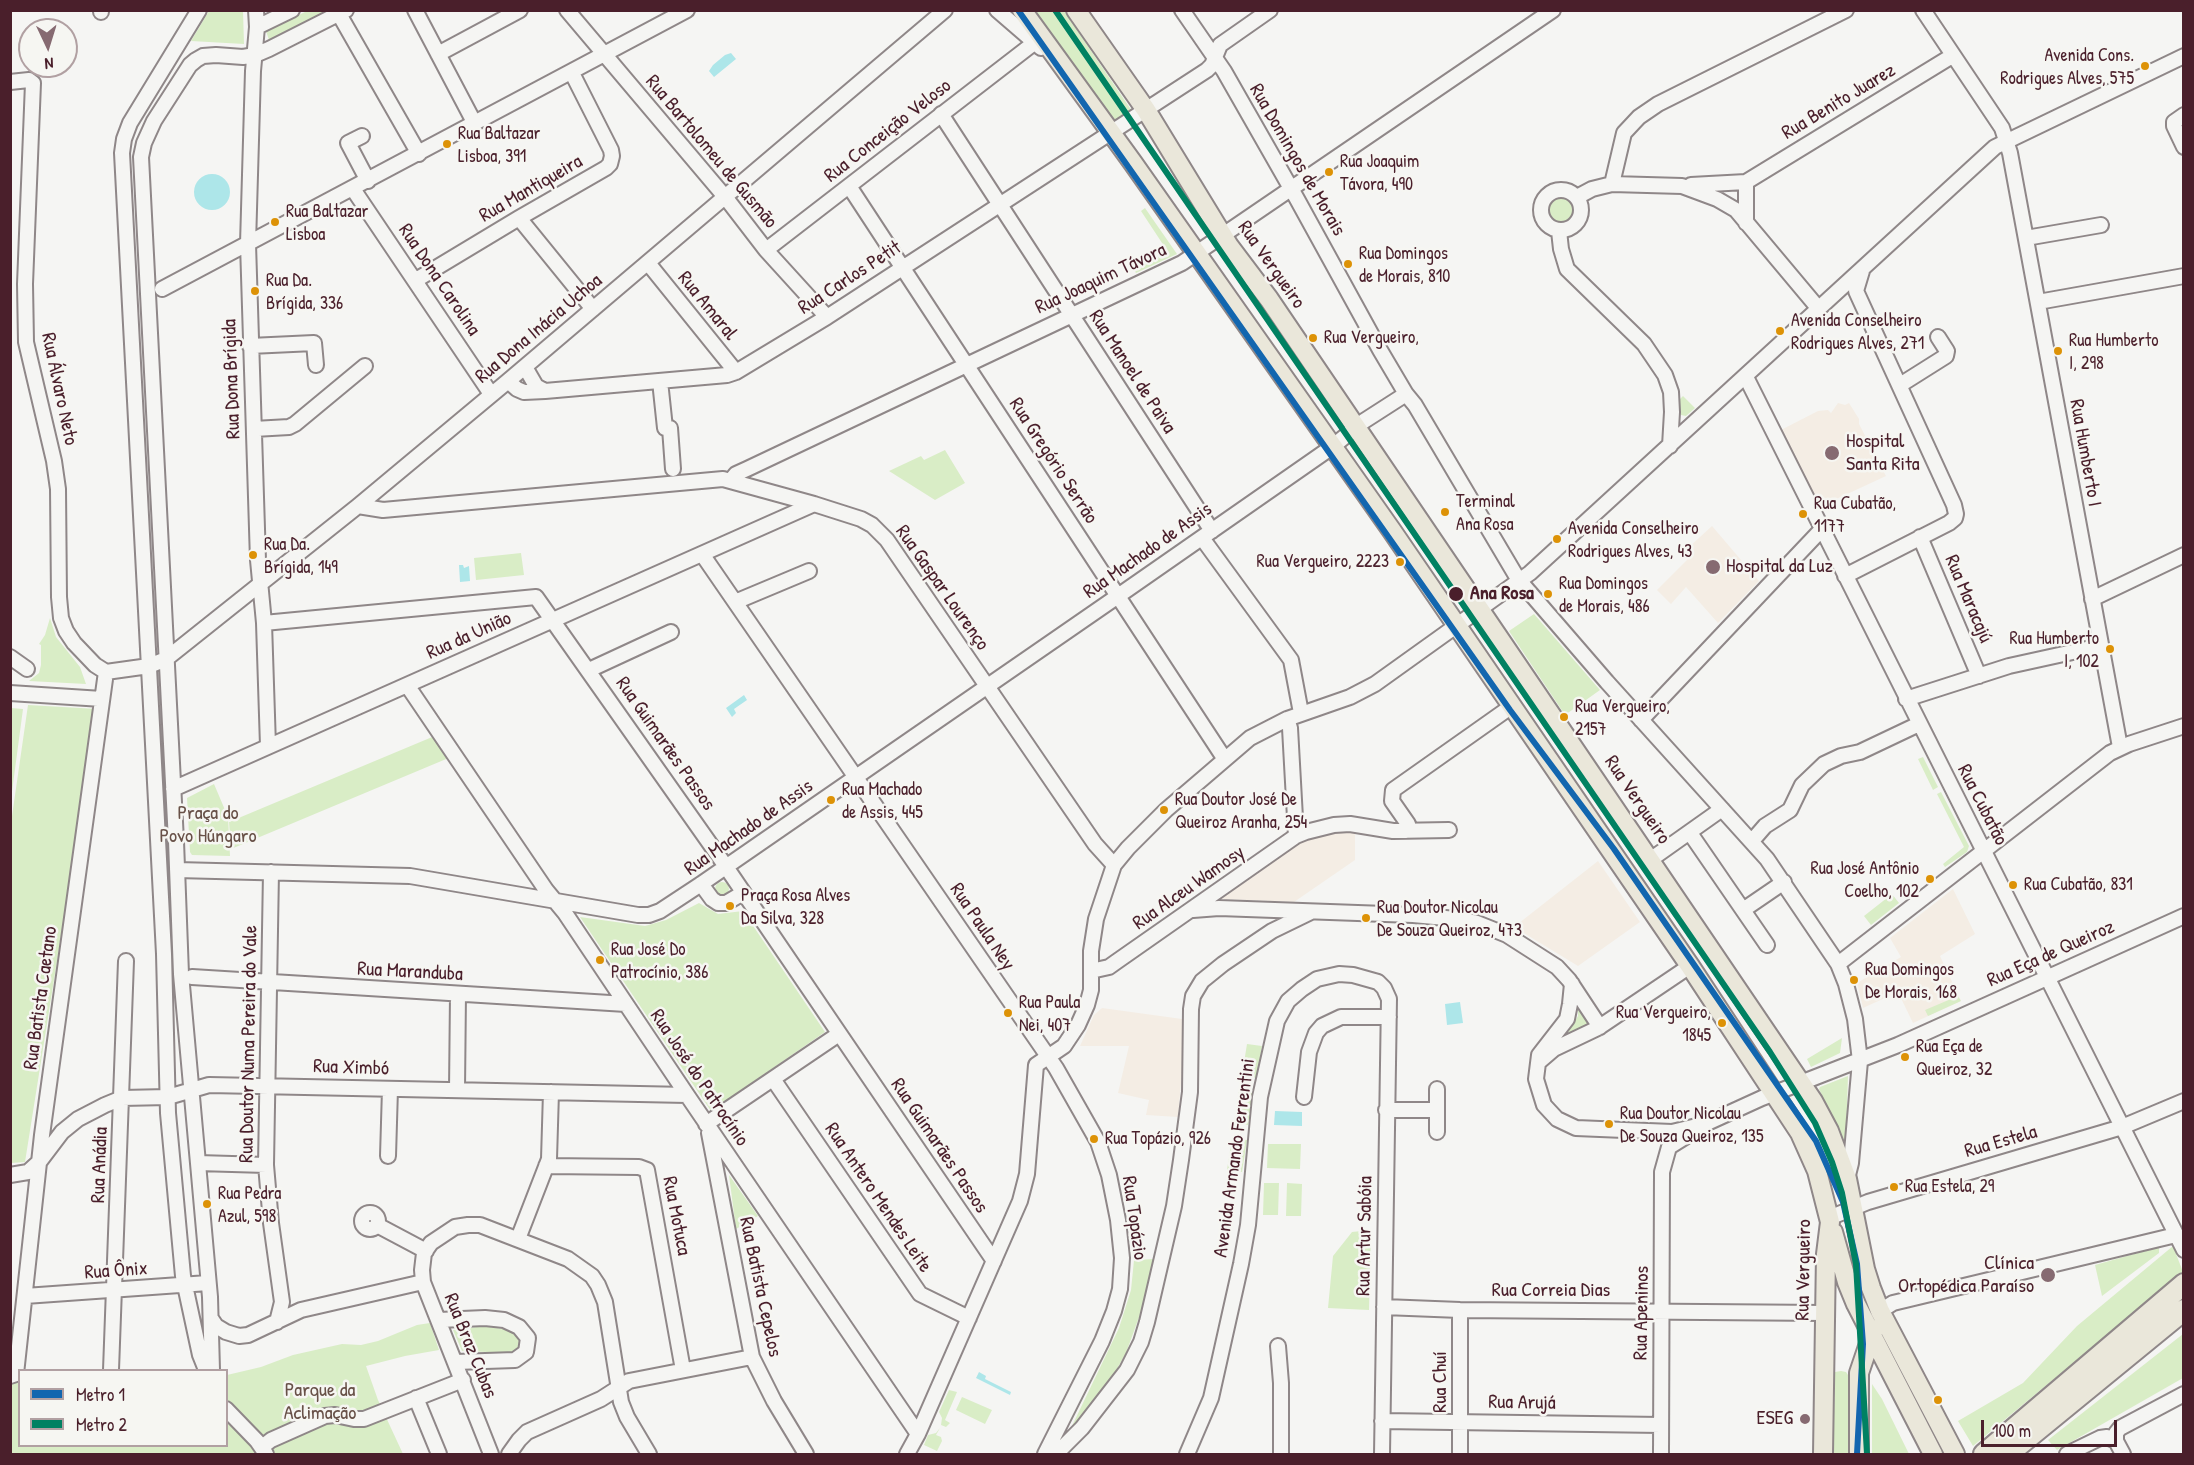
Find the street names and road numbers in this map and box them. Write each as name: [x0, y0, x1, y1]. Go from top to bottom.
street label: Rua Benito Juarez: [1778, 59, 1900, 145]
street label: Rua Bartolomeu de Gusmão: [640, 70, 782, 234]
street label: Rua Conceição Veloso: [820, 74, 956, 188]
street label: Rua Domingos de Morais: [1244, 80, 1350, 240]
street label: Rua Mantiqueira: [475, 150, 587, 228]
street label: Rua Vergueiro: [1232, 217, 1310, 313]
street label: Rua Dona Carolina: [393, 219, 485, 341]
street label: Rua Carlos Petit: [794, 236, 906, 320]
street label: Rua Joaquim Távora: [1032, 238, 1170, 320]
street label: Rua Amaral: [672, 267, 742, 345]
street label: Rua Dona Inácia Uchoa: [471, 269, 607, 389]
street label: Rua Manoel de Paiva: [1083, 306, 1181, 438]
street label: Rua Dona Brígida: [218, 319, 246, 439]
street label: Rua Álvaro Neto: [35, 331, 83, 447]
street label: Rua Gregório Serrão: [1003, 394, 1103, 528]
street label: Rua Humberto I: [2064, 397, 2106, 509]
street label: Rua Machado de Assis: [1079, 498, 1217, 604]
street label: Rua Gaspar Lourenço: [890, 521, 994, 655]
street label: Rua Maracajú: [1939, 551, 1997, 647]
street label: Rua da União: [423, 607, 515, 665]
street label: Rua Guimarães Passos: [610, 673, 720, 815]
street label: Rua Vergueiro: [1599, 751, 1675, 849]
street label: Rua Cubatão: [1951, 761, 2013, 849]
street label: Rua Machado de Assis: [680, 775, 818, 881]
street label: Rua Alceu Wamosy: [1129, 841, 1249, 935]
street label: Rua Paula Ney: [944, 879, 1020, 975]
street label: Rua Eça de Queiroz: [1984, 915, 2118, 993]
street label: Rua Batista Caetano: [19, 925, 63, 1071]
street label: Rua Doutor Numa Pereira do Vale: [235, 925, 263, 1163]
street label: Rua Maranduba: [357, 957, 463, 987]
street label: Rua José do Patrocínio: [644, 1005, 754, 1151]
street label: Rua Ximbó: [313, 1055, 389, 1081]
street label: Avenida Armando Ferrentini: [1209, 1057, 1261, 1259]
street label: Rua Guimarães Passos: [885, 1074, 993, 1218]
street label: Rua Antero Mendes Leite: [819, 1119, 937, 1277]
street label: Rua Estela: [1962, 1120, 2040, 1164]
street label: Rua Anádia: [87, 1126, 113, 1204]
street label: Rua Motuca: [657, 1174, 695, 1258]
street label: Rua Topázio: [1116, 1175, 1152, 1261]
street label: Rua Artur Sabóia: [1352, 1176, 1378, 1296]
street label: Rua Batista Cepelos: [733, 1215, 787, 1359]
street label: Rua Vergueiro: [1791, 1219, 1817, 1321]
street label: Rua Ônix: [84, 1257, 148, 1285]
street label: Rua Apeninos: [1629, 1266, 1655, 1360]
street label: Rua Correia Dias: [1492, 1279, 1610, 1303]
street label: Rua Braz Cubas: [438, 1290, 502, 1402]
street label: Rua Chuí: [1429, 1351, 1453, 1413]
street label: Rua Arujá: [1488, 1390, 1556, 1416]

